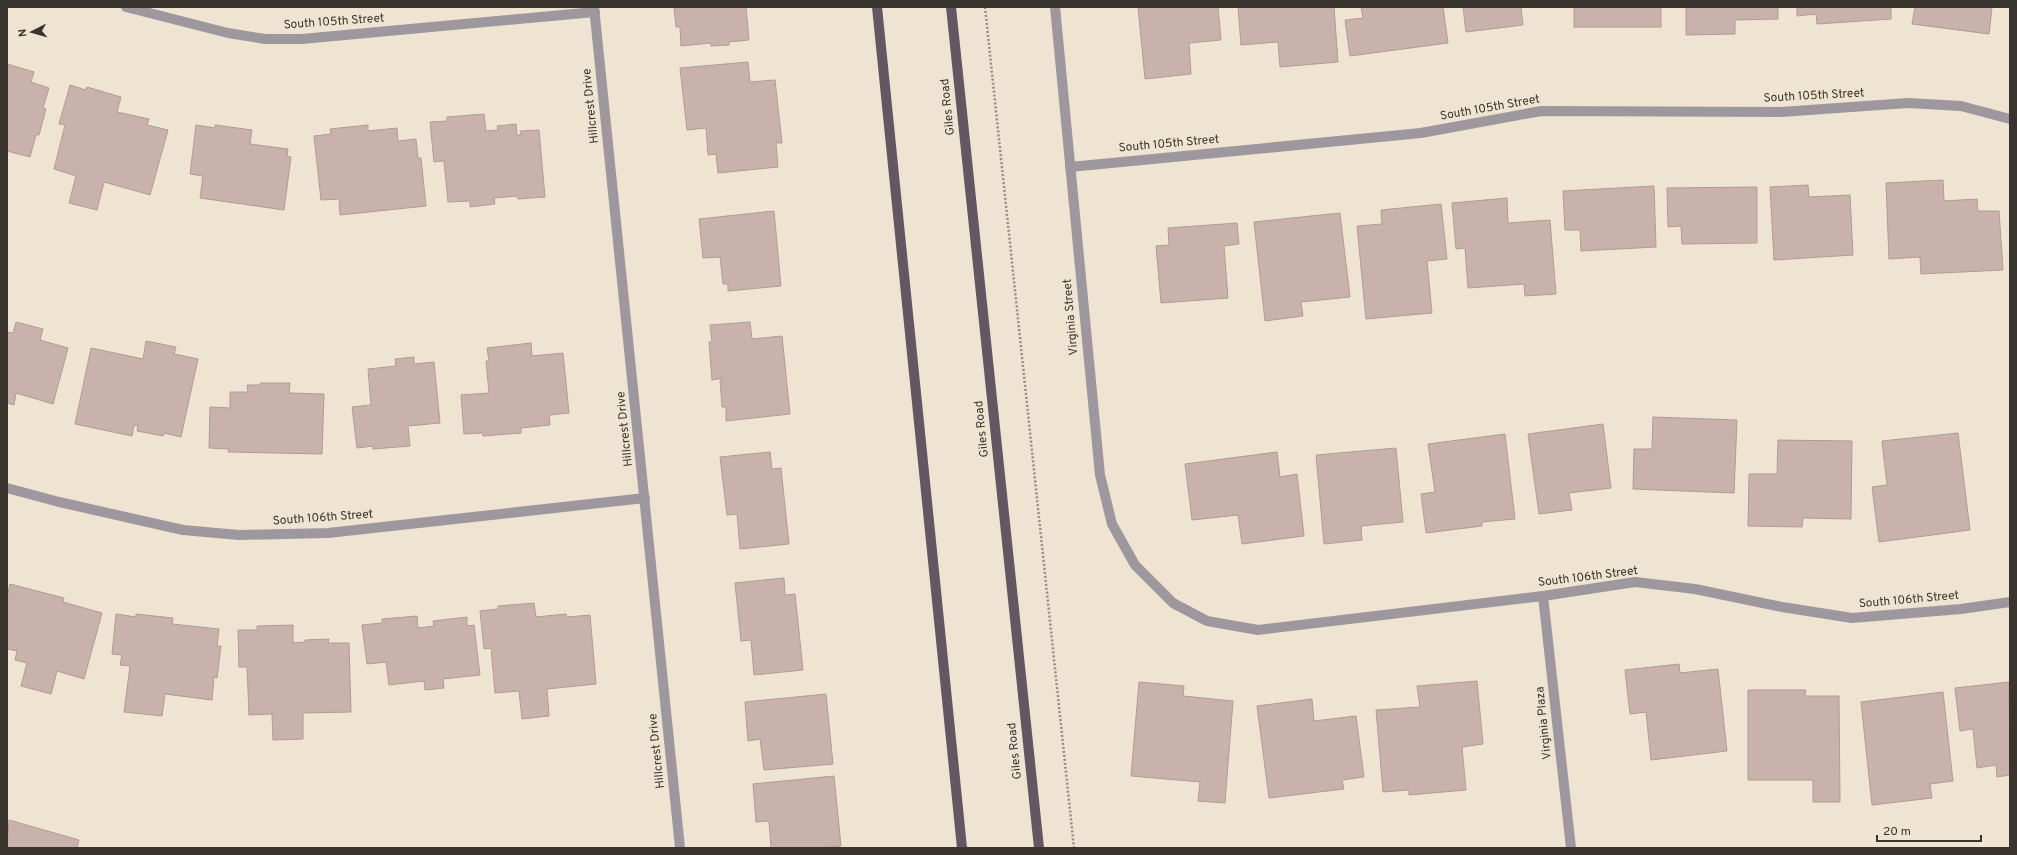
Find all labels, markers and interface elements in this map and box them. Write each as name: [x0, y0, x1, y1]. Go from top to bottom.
street label: South 105th Street: [283, 11, 385, 33]
north arrow: [12, 12, 52, 52]
text: N: [16, 28, 30, 38]
street label: Hillcrest Drive: [579, 67, 603, 145]
street label: Giles Road: [937, 78, 959, 136]
street label: South 105th Street: [1763, 85, 1865, 107]
street label: South 105th Street: [1439, 91, 1541, 125]
street label: South 105th Street: [1118, 132, 1220, 156]
street label: Virginia Street: [1060, 278, 1082, 356]
street label: Hillcrest Drive: [613, 390, 637, 468]
street label: Giles Road: [971, 400, 993, 458]
street label: South 106th Street: [272, 507, 374, 529]
street label: South 106th Street: [1537, 563, 1639, 591]
street label: South 106th Street: [1858, 588, 1960, 612]
street label: Virginia Plaza: [1532, 686, 1556, 760]
street label: Hillcrest Drive: [645, 712, 669, 790]
street label: Giles Road: [1004, 722, 1026, 780]
scale bar: [1877, 817, 1981, 843]
text: 20 m: [1883, 824, 1911, 840]

